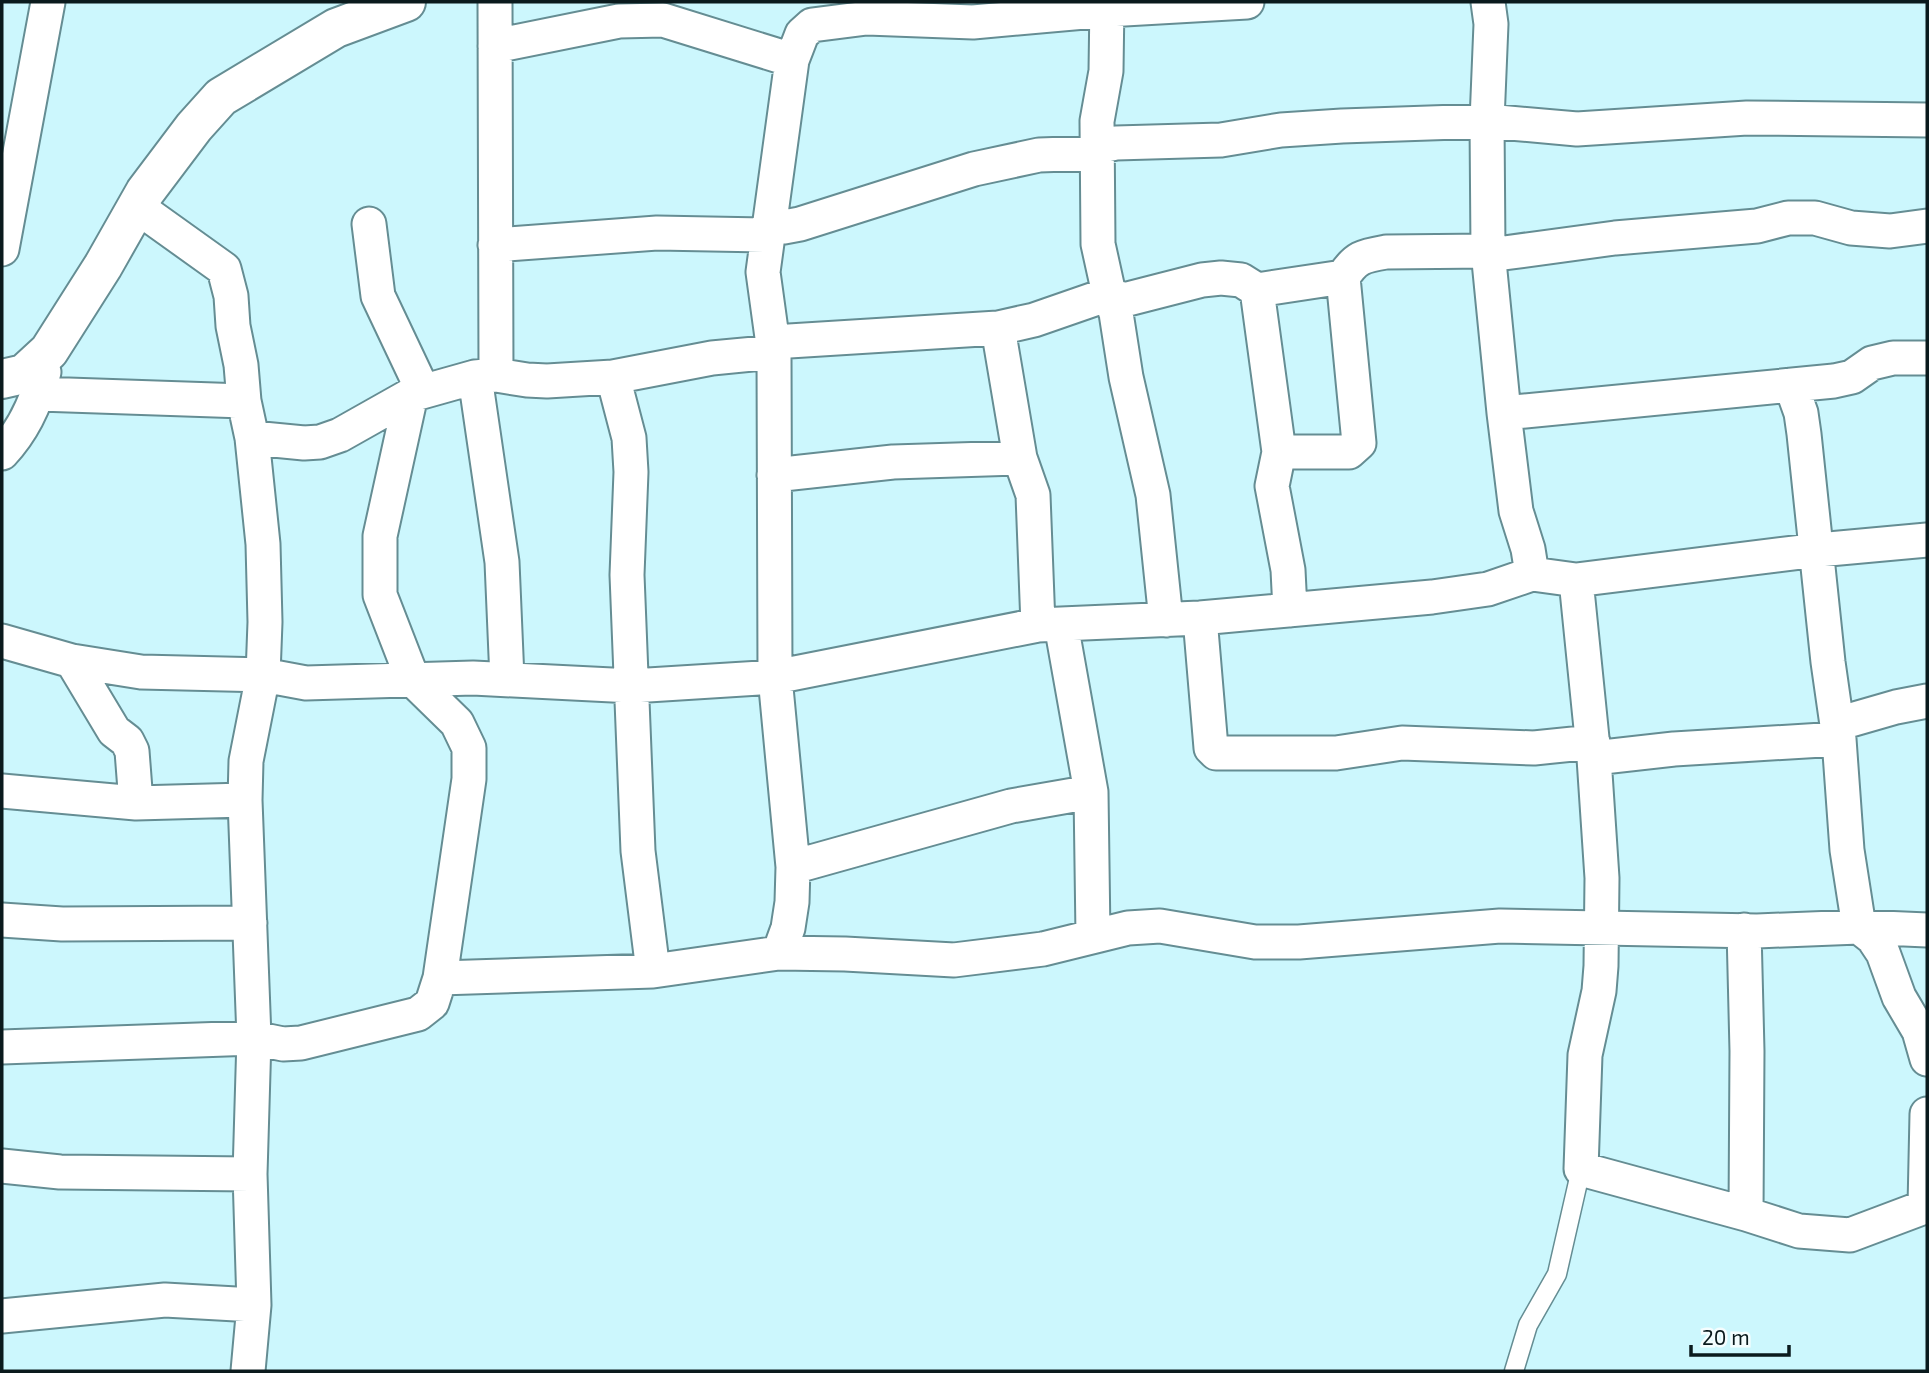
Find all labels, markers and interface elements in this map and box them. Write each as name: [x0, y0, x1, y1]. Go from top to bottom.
scale bar: [1691, 1314, 1789, 1358]
text: 20 m: [1702, 1324, 1750, 1349]

